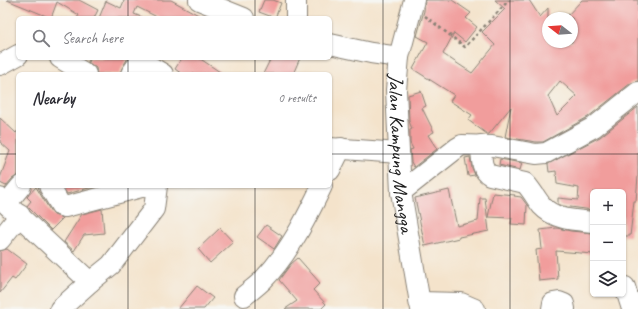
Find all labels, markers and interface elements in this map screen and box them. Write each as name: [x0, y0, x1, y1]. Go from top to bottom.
north arrow: [542, 12, 578, 48]
search box: [16, 16, 332, 60]
icon: search: [30, 27, 52, 49]
text: Search here: [62, 29, 123, 48]
street label: Jalan Kampung Mangga: [383, 73, 420, 236]
text: Nearby: [32, 88, 75, 109]
text: 0 results: [278, 90, 316, 106]
map controls: [590, 189, 626, 297]
button: +: [590, 189, 626, 225]
button: −: [590, 225, 626, 261]
button: layers: [590, 261, 626, 297]

